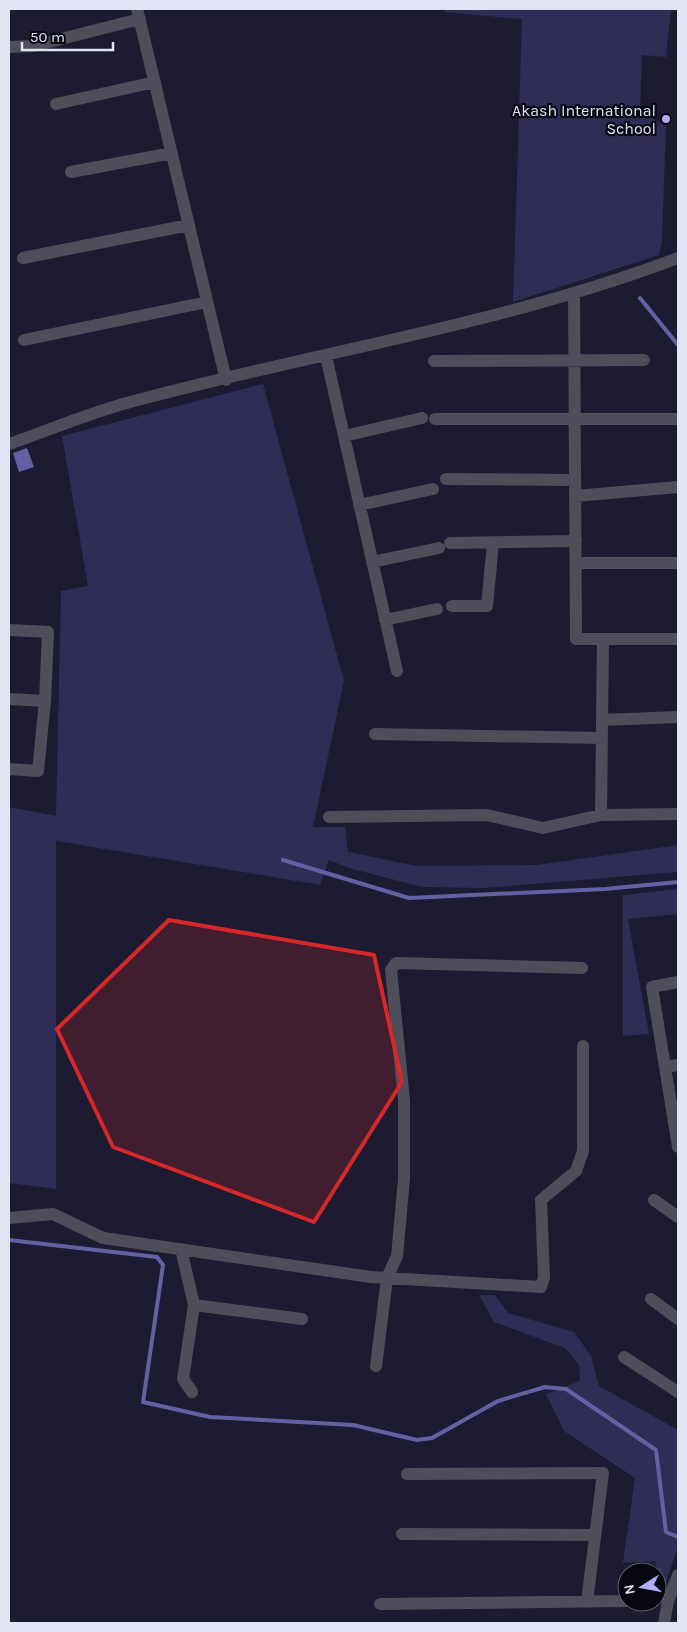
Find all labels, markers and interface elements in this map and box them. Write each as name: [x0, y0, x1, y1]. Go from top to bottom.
scale bar: [22, 20, 114, 52]
text: 50 m: [30, 28, 65, 46]
place label: Akash International School: [512, 101, 656, 138]
marker: Akash International School: [660, 113, 672, 125]
north arrow: [617, 1562, 667, 1612]
text: N: [620, 1583, 639, 1596]

